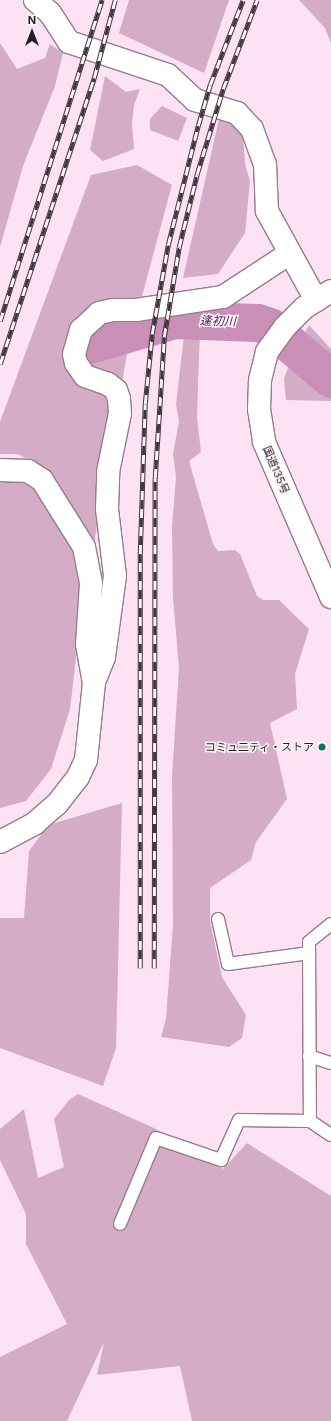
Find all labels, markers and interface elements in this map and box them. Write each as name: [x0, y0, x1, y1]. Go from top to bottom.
north arrow: [12, 12, 52, 52]
text: N: [28, 13, 36, 27]
water label: 逢初川: [200, 313, 236, 329]
street label: 国道135号: [260, 444, 292, 496]
place label: コミュ二ティ・ストア: [204, 740, 314, 754]
marker: コミュ二ティ・ストア: [317, 742, 327, 752]

